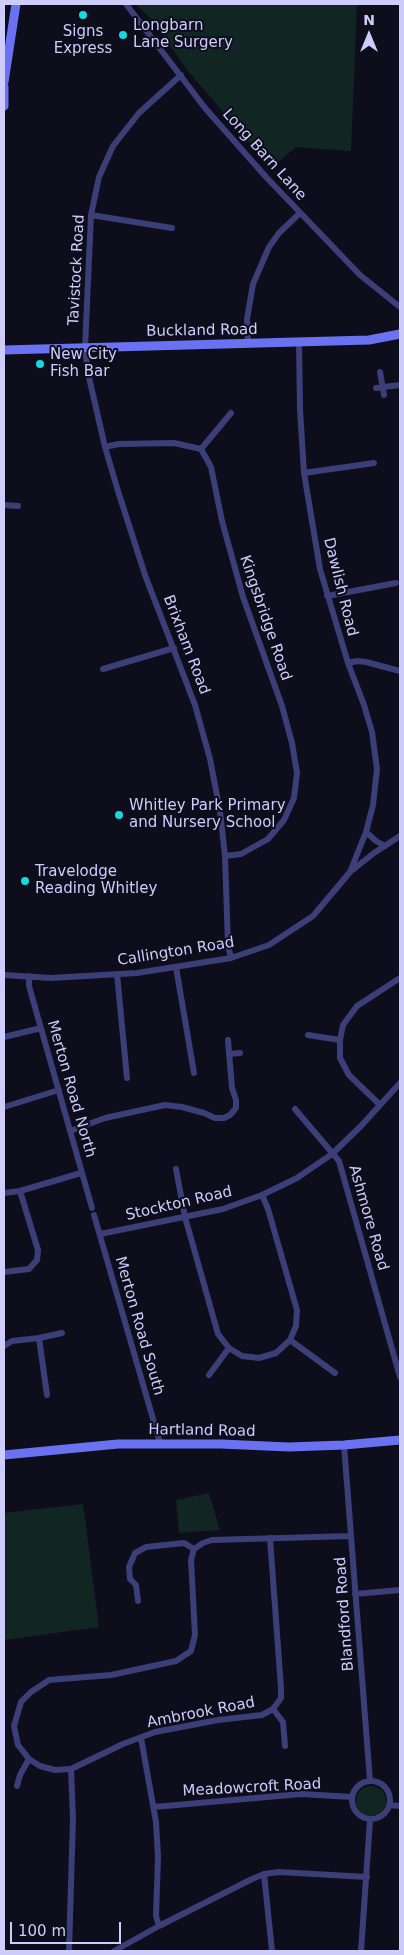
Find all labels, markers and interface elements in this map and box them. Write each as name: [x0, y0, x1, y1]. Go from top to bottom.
marker: Signs Express: [77, 9, 89, 21]
north arrow: [344, 10, 394, 60]
text: N: [363, 12, 375, 28]
place label: Longbarn Lane Surgery: [133, 17, 233, 52]
place label: Signs Express: [54, 23, 112, 58]
marker: Longbarn Lane Surgery: [117, 29, 129, 41]
street label: Long Barn Lane: [218, 105, 310, 205]
street label: Tavistock Road: [65, 214, 89, 326]
street label: Buckland Road: [146, 321, 258, 341]
place label: New City Fish Bar: [50, 346, 117, 381]
marker: New City Fish Bar: [34, 358, 46, 370]
street label: Dawlish Road: [319, 536, 361, 638]
street label: Kingsbridge Road: [235, 553, 295, 683]
street label: Brixham Road: [159, 593, 213, 697]
place label: Whitley Park Primary and Nursery School: [129, 797, 286, 832]
marker: Whitley Park Primary and Nursery School: [113, 809, 125, 821]
place label: Travelodge Reading Whitley: [35, 863, 157, 898]
marker: Travelodge Reading Whitley: [19, 875, 31, 887]
street label: Callington Road: [116, 934, 236, 970]
street label: Merton Road North: [43, 1018, 99, 1160]
street label: Ashmore Road: [344, 1163, 392, 1273]
street label: Stockton Road: [124, 1183, 234, 1225]
street label: Merton Road South: [111, 1254, 167, 1398]
street label: Hartland Road: [148, 1421, 256, 1441]
street label: Blandford Road: [332, 1556, 358, 1672]
street label: Ambrook Road: [145, 1694, 257, 1732]
street label: Meadowcroft Road: [182, 1775, 322, 1801]
scale bar: [12, 1912, 124, 1944]
text: 100 m: [18, 1922, 66, 1940]

